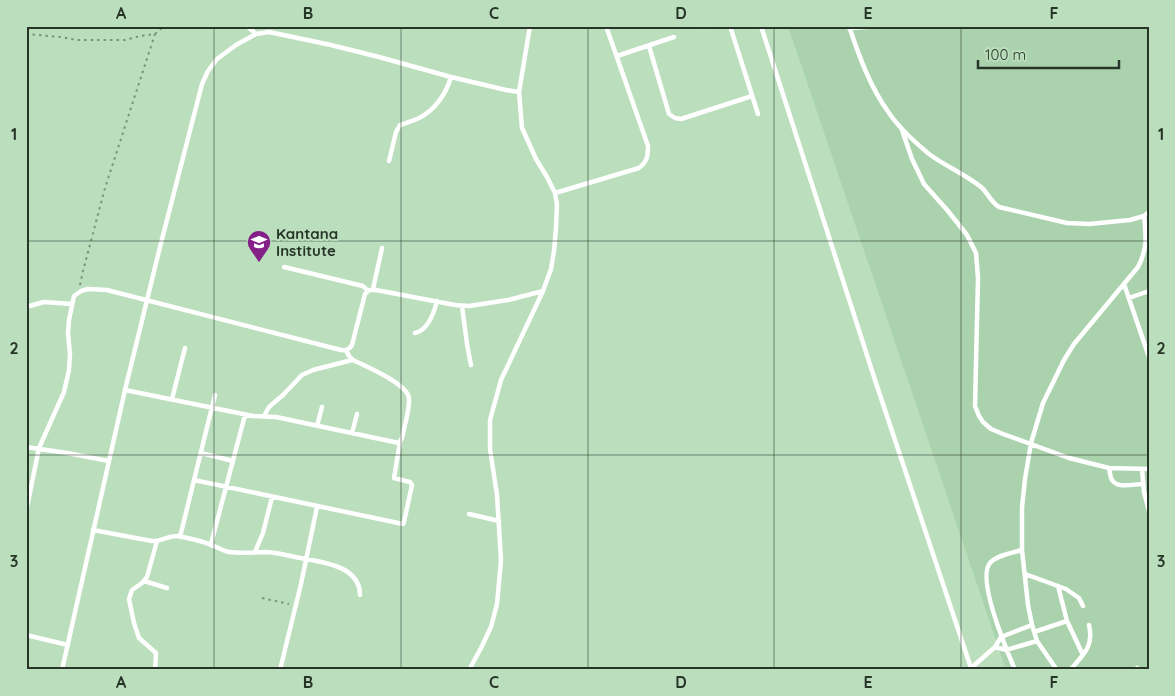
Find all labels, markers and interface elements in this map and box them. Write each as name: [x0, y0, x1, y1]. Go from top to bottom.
text: A: [116, 3, 127, 23]
text: B: [303, 3, 313, 23]
text: C: [489, 3, 499, 23]
text: D: [675, 3, 687, 23]
text: E: [863, 3, 873, 23]
text: F: [1050, 3, 1059, 23]
scale bar: [978, 38, 1119, 70]
text: 100 m: [985, 45, 1026, 64]
text: 1: [11, 124, 17, 144]
text: 1: [1158, 124, 1164, 144]
place label: Kantana Institute: [276, 224, 338, 260]
school or university icon: Kantana Institute: [246, 229, 272, 263]
text: 2: [9, 338, 19, 358]
text: 2: [1156, 338, 1166, 358]
text: 3: [10, 551, 18, 571]
text: 3: [1157, 551, 1165, 571]
text: A: [116, 672, 127, 692]
text: B: [303, 672, 313, 692]
text: C: [489, 672, 499, 692]
text: D: [675, 672, 687, 692]
text: E: [863, 672, 873, 692]
text: F: [1050, 672, 1059, 692]

